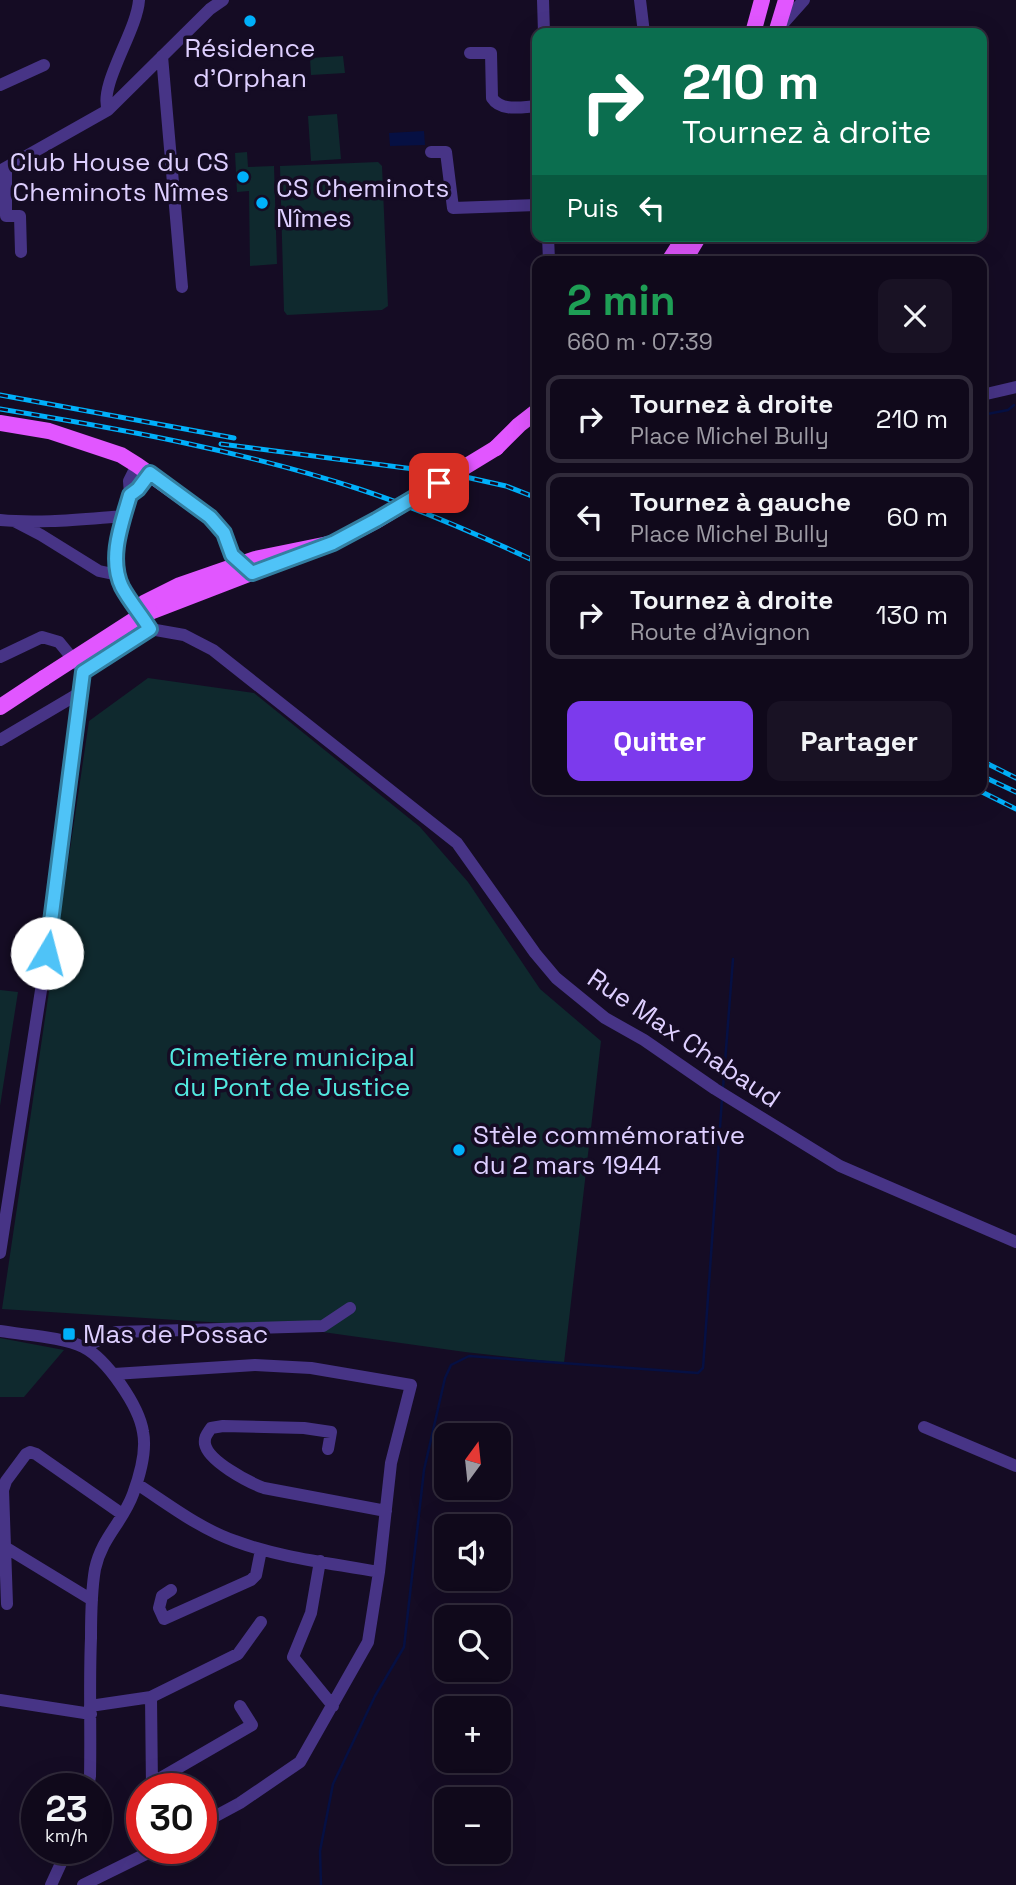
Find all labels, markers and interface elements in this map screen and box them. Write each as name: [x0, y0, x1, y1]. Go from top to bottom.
marker: Résidence d'Orphan: [242, 13, 258, 29]
place label: Résidence d'Orphan: [185, 31, 315, 95]
text: 210 m: [682, 51, 819, 113]
icon: right: [567, 56, 658, 147]
text: Tournez à droite: [682, 112, 931, 152]
place label: Club House du CS Cheminots Nîmes: [10, 145, 229, 209]
marker: Club House du CS Cheminots Nîmes: [235, 169, 251, 185]
place label: CS Cheminots Nîmes: [276, 171, 449, 235]
icon: left: [633, 189, 671, 227]
text: Puis: [567, 191, 619, 225]
marker: CS Cheminots Nîmes: [254, 195, 270, 211]
text: 2 min: [567, 274, 676, 327]
button: close: [878, 279, 952, 353]
text: 660 m · 07:39: [567, 327, 713, 357]
text: Tournez à droite: [630, 387, 833, 421]
icon: right: [571, 400, 609, 438]
text: 210 m: [876, 402, 948, 436]
text: Place Michel Bully: [630, 421, 829, 451]
pin: [409, 453, 469, 513]
icon: arrive: [420, 464, 458, 502]
text: Tournez à gauche: [630, 485, 851, 519]
icon: left: [571, 498, 609, 536]
text: 60 m: [886, 500, 948, 534]
text: Place Michel Bully: [630, 519, 829, 549]
text: Tournez à droite: [630, 583, 833, 617]
icon: right: [571, 596, 609, 634]
text: 130 m: [876, 598, 948, 632]
text: Route d'Avignon: [630, 617, 810, 647]
button: Quitter: [567, 701, 753, 781]
button: Partager: [767, 701, 952, 781]
position arrow: [10, 916, 84, 990]
street label: Rue Max Chabaud: [581, 961, 787, 1115]
park label: Cimetière municipal du Pont de Justice: [169, 1040, 415, 1104]
place label: Stèle commémorative du 2 mars 1944: [473, 1118, 745, 1182]
marker: Stèle commémorative du 2 mars 1944: [451, 1142, 467, 1158]
place label: Mas de Possac: [83, 1317, 268, 1351]
marker: Mas de Possac: [61, 1326, 77, 1342]
north arrow: [434, 1423, 511, 1500]
map controls: [434, 1423, 511, 1864]
button: sound: [434, 1514, 511, 1591]
button: search: [434, 1605, 511, 1682]
button: +: [434, 1696, 511, 1773]
speed limit sign: 30: [126, 1773, 217, 1864]
text: 23: [45, 1787, 88, 1831]
button: −: [434, 1787, 511, 1864]
text: km/h: [45, 1824, 88, 1847]

